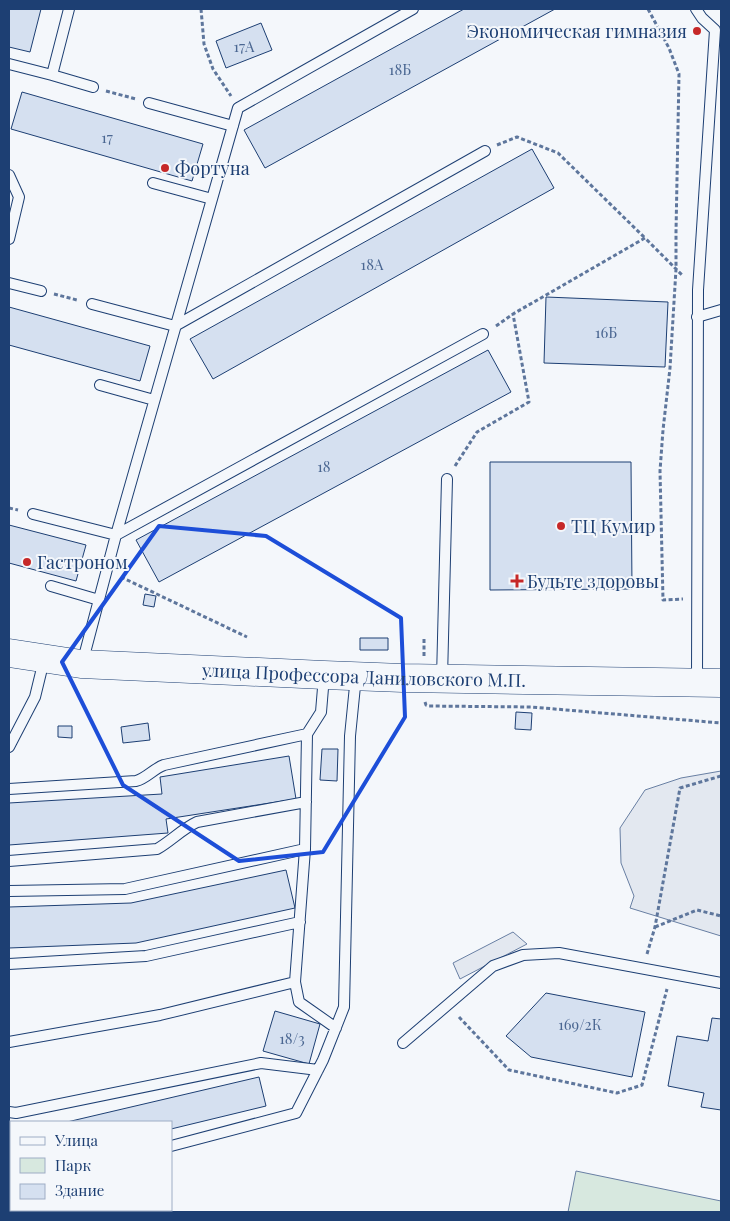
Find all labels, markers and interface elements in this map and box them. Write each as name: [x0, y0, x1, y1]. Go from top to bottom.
place label: Экономическая гимназия: [467, 19, 687, 43]
marker: Экономическая гимназия: [691, 25, 703, 37]
house number: 17А: [233, 36, 255, 56]
house number: 18Б: [389, 59, 411, 79]
house number: 17: [101, 127, 113, 147]
place label: Фортуна: [175, 156, 250, 180]
marker: Фортуна: [159, 162, 171, 174]
house number: 18А: [361, 254, 384, 274]
house number: 16Б: [595, 322, 617, 342]
house number: 18: [317, 456, 331, 476]
place label: ТЦ Кумир: [571, 514, 656, 538]
marker: ТЦ Кумир: [555, 520, 567, 532]
place label: Гастроном: [37, 550, 128, 574]
marker: Гастроном: [21, 556, 33, 568]
place label: Будьте здоровы: [527, 569, 659, 593]
marker: Будьте здоровы: [511, 575, 523, 587]
street label: улица Профессора Даниловского М.П.: [201, 657, 526, 692]
house number: 169/2К: [558, 1014, 602, 1034]
house number: 18/3: [279, 1028, 305, 1048]
legend: [10, 1121, 172, 1211]
text: Улица: [54, 1130, 98, 1150]
text: Парк: [55, 1155, 91, 1175]
text: Здание: [55, 1180, 104, 1200]

